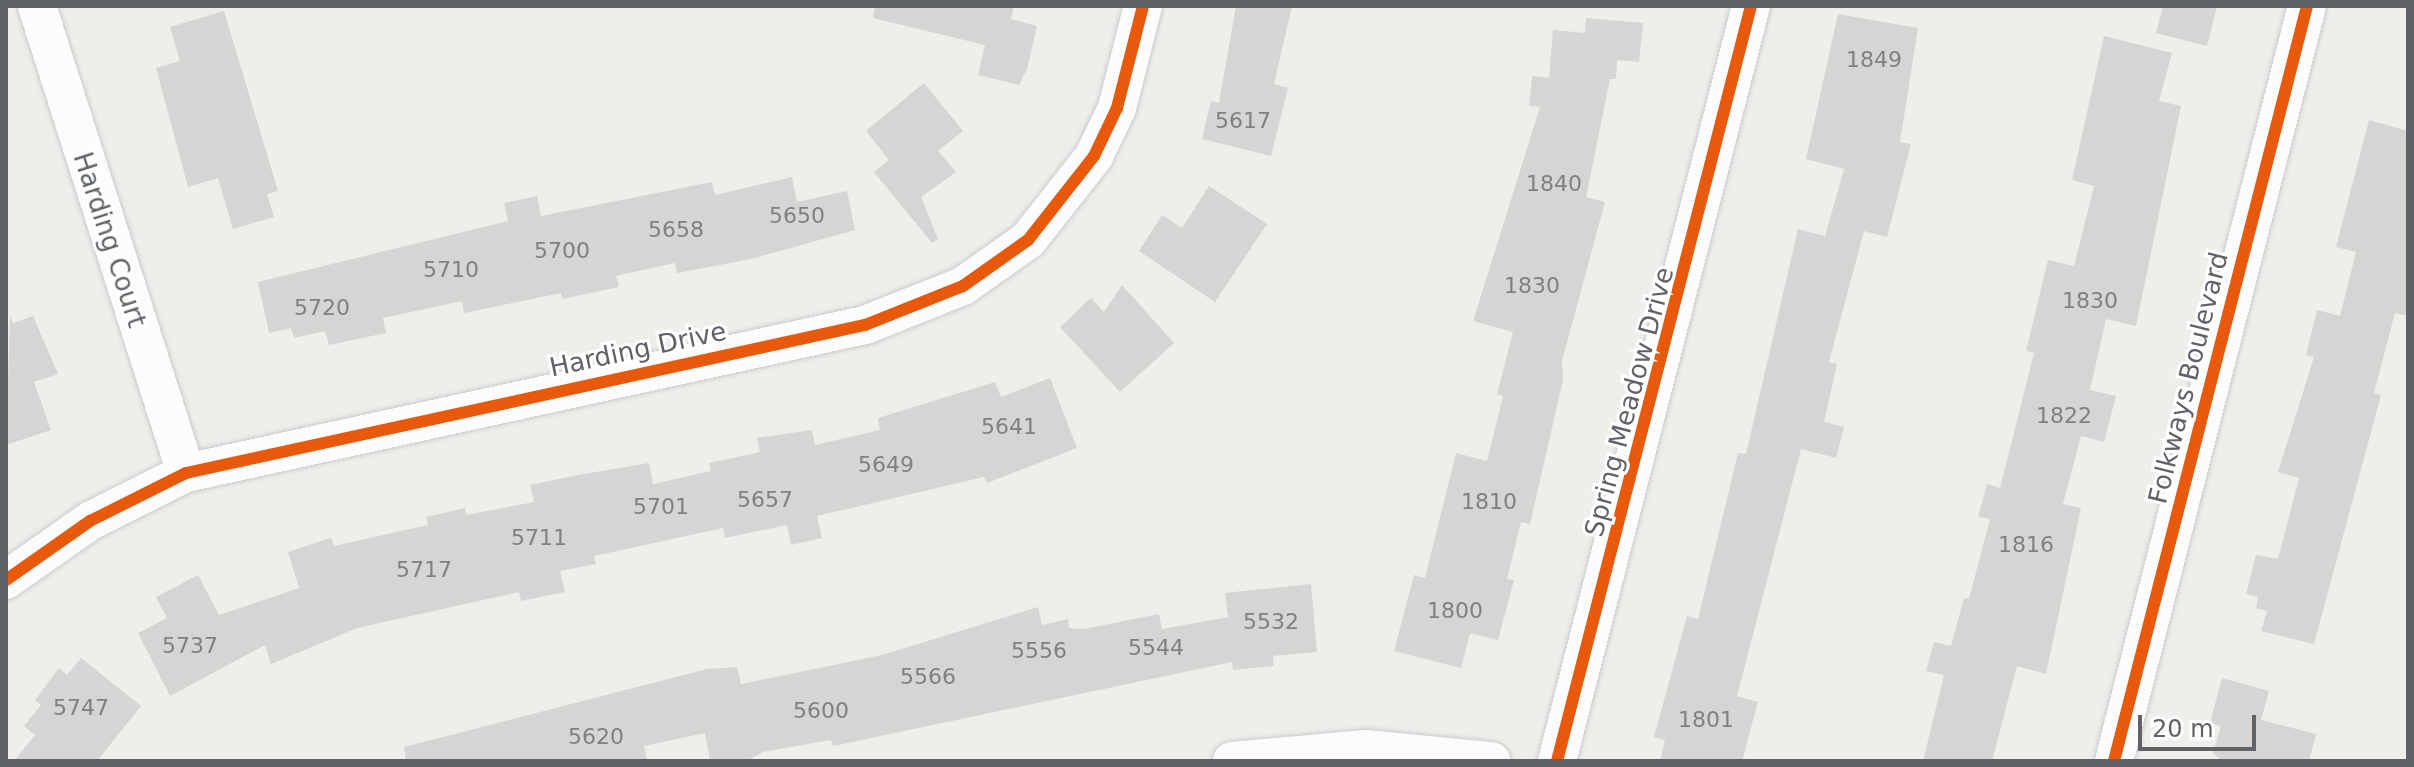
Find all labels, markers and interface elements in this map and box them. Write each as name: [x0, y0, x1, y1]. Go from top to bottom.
house number: 1849: [1846, 47, 1902, 73]
house number: 5617: [1215, 108, 1271, 134]
street label: Harding Court: [66, 149, 152, 331]
house number: 1840: [1526, 171, 1582, 197]
house number: 5650: [769, 203, 825, 229]
house number: 5658: [648, 217, 704, 243]
house number: 5700: [534, 238, 590, 264]
street label: Folkways Boulevard: [2143, 249, 2235, 507]
house number: 5710: [423, 257, 479, 283]
street label: Spring Meadow Drive: [1579, 264, 1681, 540]
house number: 1830: [1504, 273, 1560, 299]
house number: 1830: [2062, 288, 2118, 314]
house number: 5720: [294, 295, 350, 321]
street label: Harding Drive: [547, 316, 729, 384]
house number: 1822: [2036, 403, 2092, 429]
house number: 5641: [981, 414, 1037, 440]
house number: 5649: [858, 452, 914, 478]
house number: 5657: [737, 487, 793, 513]
house number: 1810: [1461, 489, 1517, 515]
house number: 5701: [633, 494, 689, 520]
house number: 5711: [511, 525, 567, 551]
house number: 1816: [1998, 532, 2054, 558]
house number: 5717: [396, 557, 452, 583]
house number: 1800: [1427, 598, 1483, 624]
house number: 5532: [1243, 609, 1299, 635]
house number: 5737: [162, 633, 218, 659]
house number: 5544: [1128, 635, 1184, 661]
house number: 5556: [1011, 638, 1067, 664]
house number: 5566: [900, 664, 956, 690]
house number: 5747: [53, 695, 109, 721]
house number: 5600: [793, 698, 849, 724]
scale bar: [2142, 699, 2260, 749]
house number: 1801: [1678, 707, 1734, 733]
text: 20 m: [2152, 715, 2214, 743]
house number: 5620: [568, 724, 624, 750]

